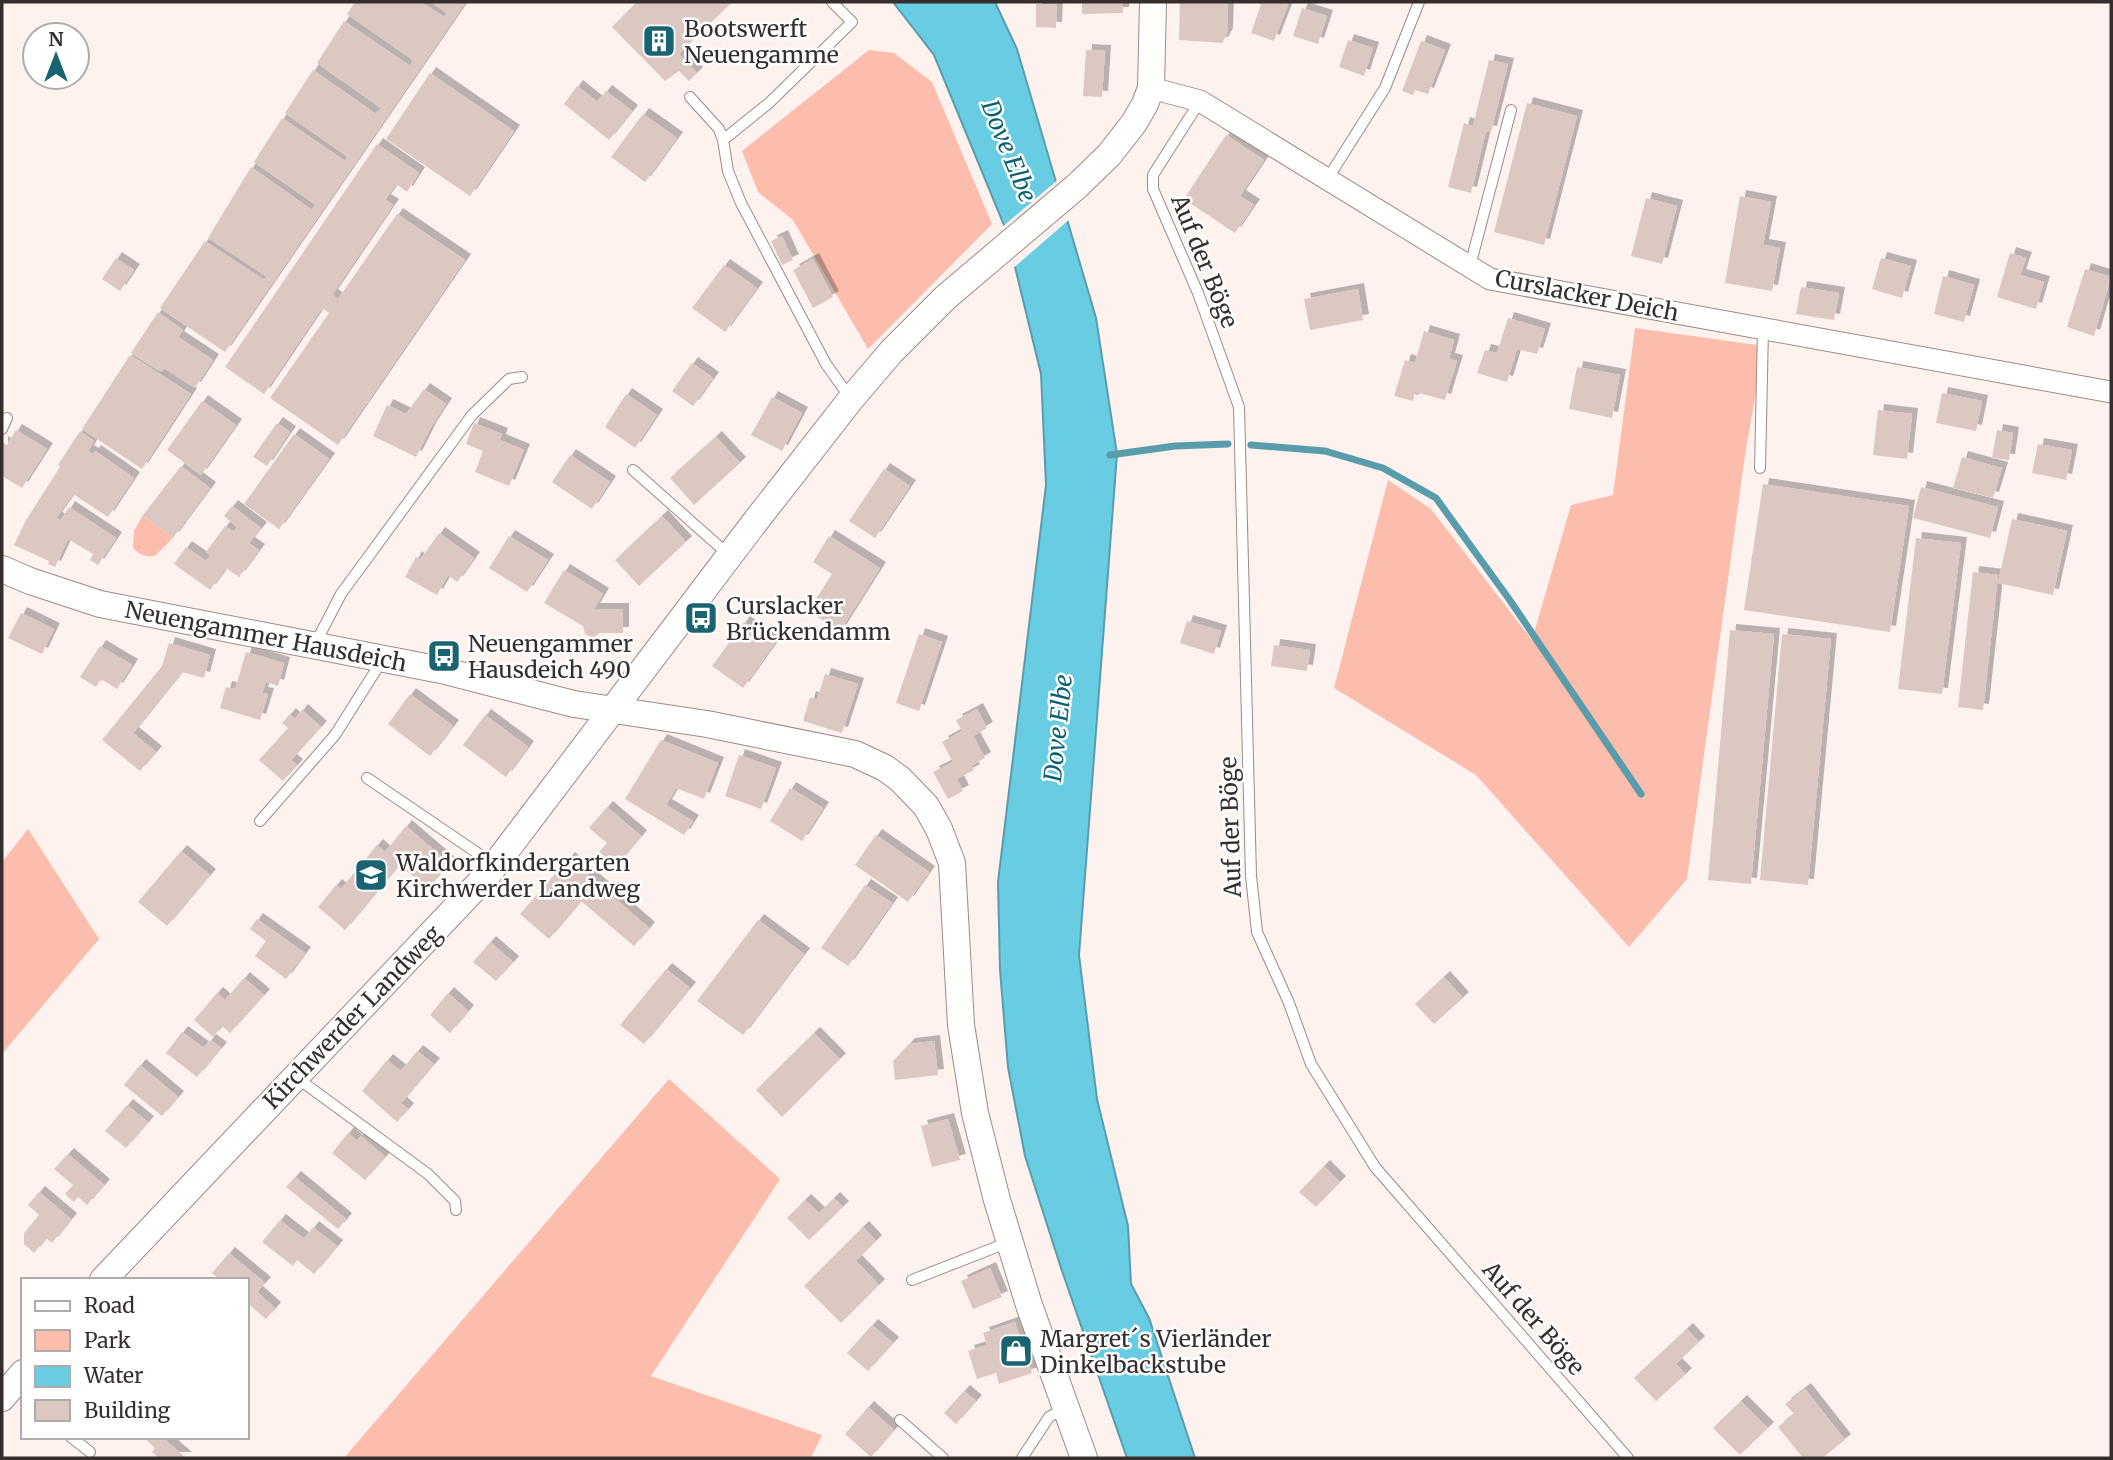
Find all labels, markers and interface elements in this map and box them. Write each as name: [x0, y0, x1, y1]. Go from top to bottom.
place label: Bootswerft Neuengamme: [684, 14, 839, 69]
north arrow: [21, 21, 91, 91]
building icon: Bootswerft Neuengamme: [640, 22, 678, 60]
text: N: [48, 27, 64, 51]
water label: Dove Elbe: [974, 94, 1044, 207]
street label: Auf der Böge: [1165, 189, 1245, 332]
street label: Curslacker Deich: [1493, 263, 1681, 327]
place label: Curslacker Brückendamm: [726, 591, 891, 646]
street label: Neuengammer Hausdeich: [123, 594, 409, 678]
bus stop icon: Curslacker Brückendamm: [682, 599, 720, 637]
place label: Neuengammer Hausdeich 490: [468, 629, 633, 684]
bus stop icon: Neuengammer Hausdeich 490: [425, 637, 463, 675]
water label: Dove Elbe: [1037, 673, 1079, 784]
street label: Auf der Böge: [1213, 756, 1247, 899]
place label: Waldorfkindergarten Kirchwerder Landweg: [395, 848, 640, 903]
school or university icon: Waldorfkindergarten Kirchwerder Landweg: [352, 856, 390, 894]
street label: Kirchwerder Landweg: [257, 919, 447, 1115]
street label: Auf der Böge: [1476, 1254, 1591, 1381]
legend: [21, 1278, 248, 1439]
text: Road: [84, 1292, 135, 1319]
place label: Margret´s Vierländer Dinkelbackstube: [1040, 1324, 1272, 1379]
text: Park: [84, 1327, 131, 1354]
shop icon: Margret´s Vierländer Dinkelbackstube: [997, 1332, 1035, 1370]
text: Water: [83, 1362, 143, 1389]
text: Building: [84, 1397, 171, 1424]

